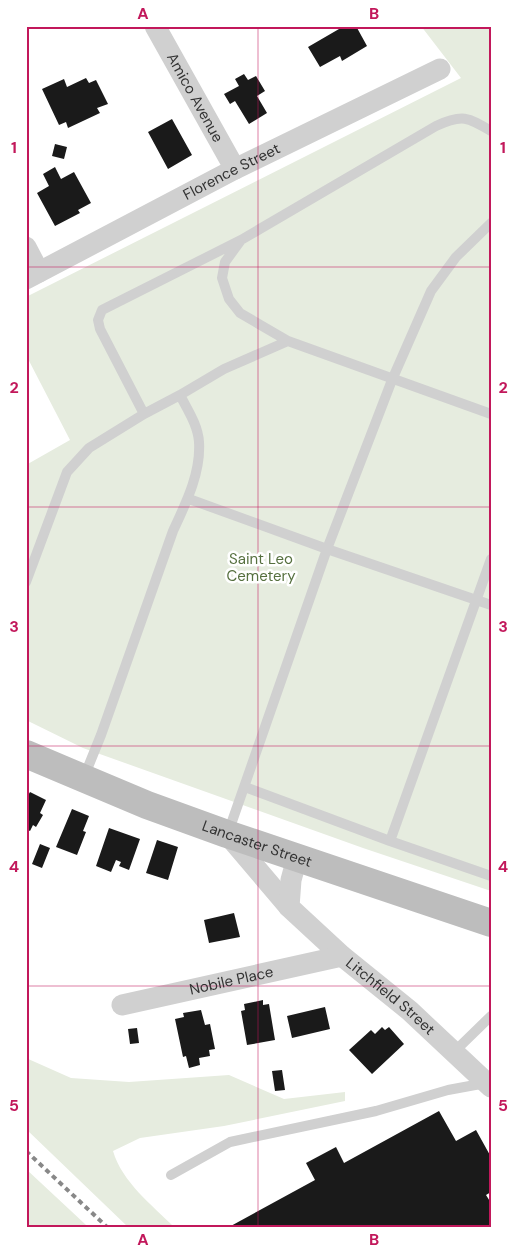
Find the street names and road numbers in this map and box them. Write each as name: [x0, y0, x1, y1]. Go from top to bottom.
street label: Amico Avenue: [162, 49, 228, 146]
street label: Florence Street: [180, 138, 284, 205]
street label: Lancaster Street: [199, 816, 315, 872]
street label: Litchfield Street: [342, 953, 439, 1039]
street label: Nobile Place: [187, 962, 275, 1000]

